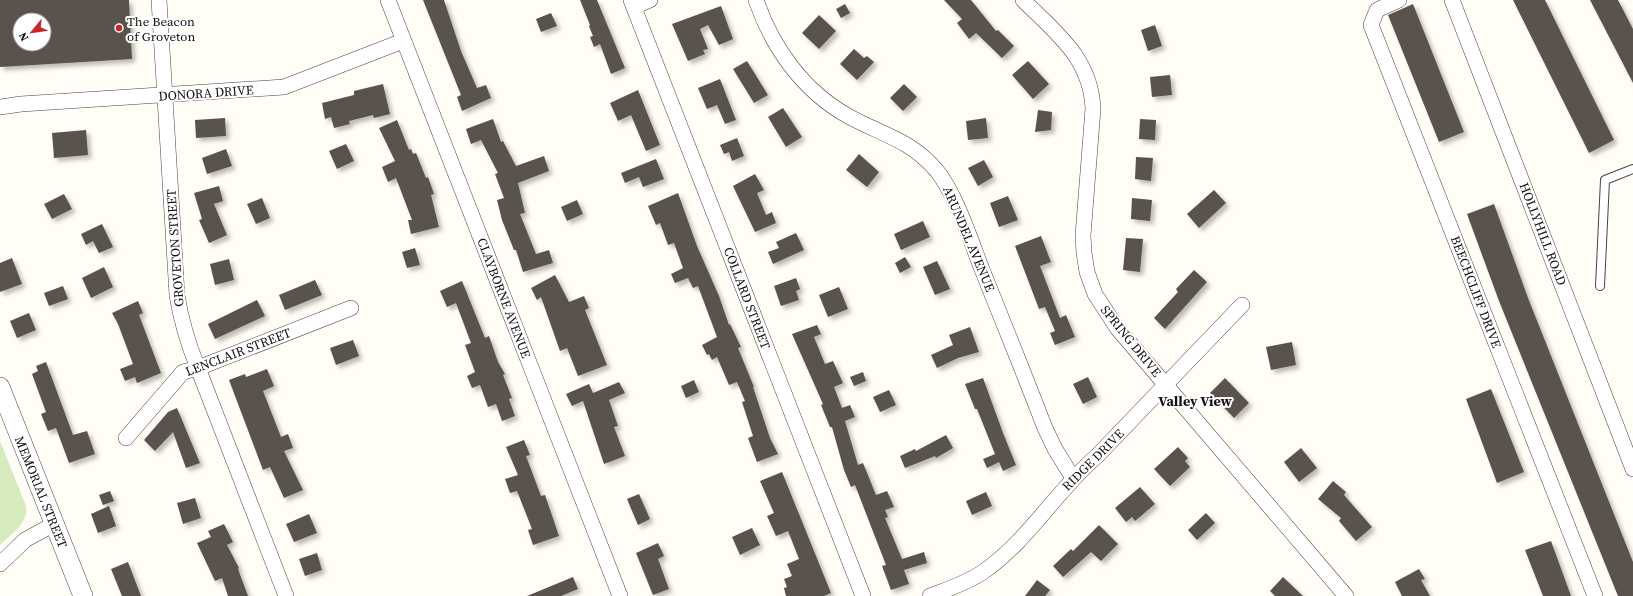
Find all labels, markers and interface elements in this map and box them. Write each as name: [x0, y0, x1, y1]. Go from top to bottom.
north arrow: [12, 12, 52, 52]
place label: The Beacon of Groveton: [127, 13, 195, 45]
marker: The Beacon of Groveton: [114, 23, 124, 33]
text: N: [15, 29, 32, 44]
street label: DONORA DRIVE: [158, 81, 254, 105]
street label: HOLLYHILL ROAD: [1516, 180, 1570, 288]
street label: ARUNDEL AVENUE: [939, 184, 999, 294]
street label: GROVETON STREET: [162, 188, 188, 307]
street label: BEECHCLIFF DRIVE: [1447, 233, 1505, 351]
street label: CLAYBORNE AVENUE: [473, 235, 535, 361]
street label: COLLARD STREET: [720, 245, 774, 352]
street label: SPRING DRIVE: [1097, 302, 1165, 380]
street label: LENCLAIR STREET: [183, 324, 293, 380]
district label: Valley View: [1158, 391, 1232, 411]
street label: RIDGE DRIVE: [1058, 425, 1128, 495]
street label: MEMORIAL STREET: [11, 434, 71, 550]

